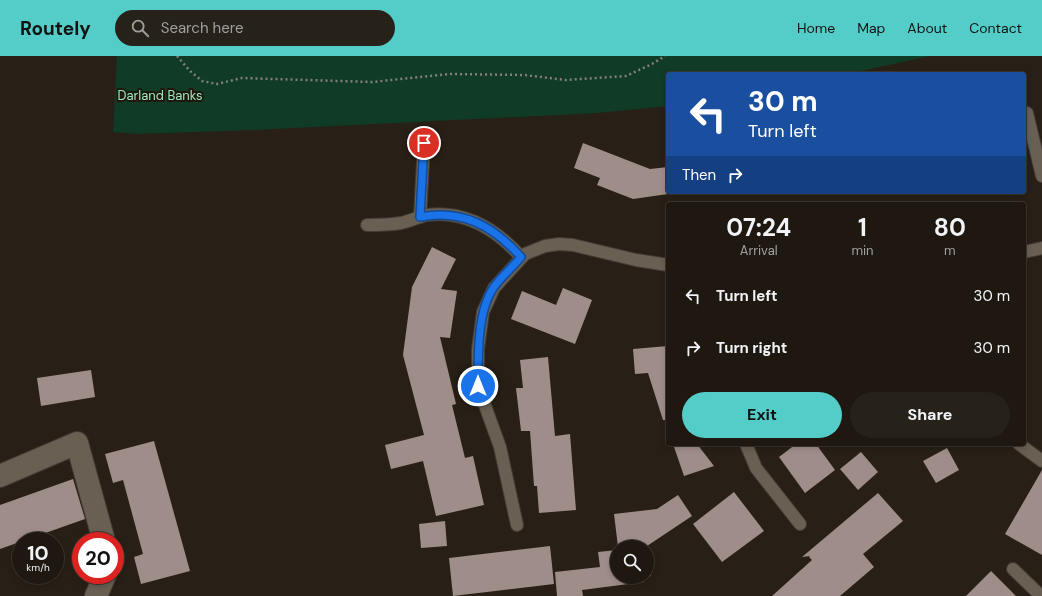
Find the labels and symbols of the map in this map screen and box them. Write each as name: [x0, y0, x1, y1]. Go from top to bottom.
park label: Darland Banks: [118, 87, 202, 104]
pin: [407, 126, 441, 160]
position arrow: [457, 365, 499, 407]
speed limit sign: 20: [72, 532, 124, 584]

